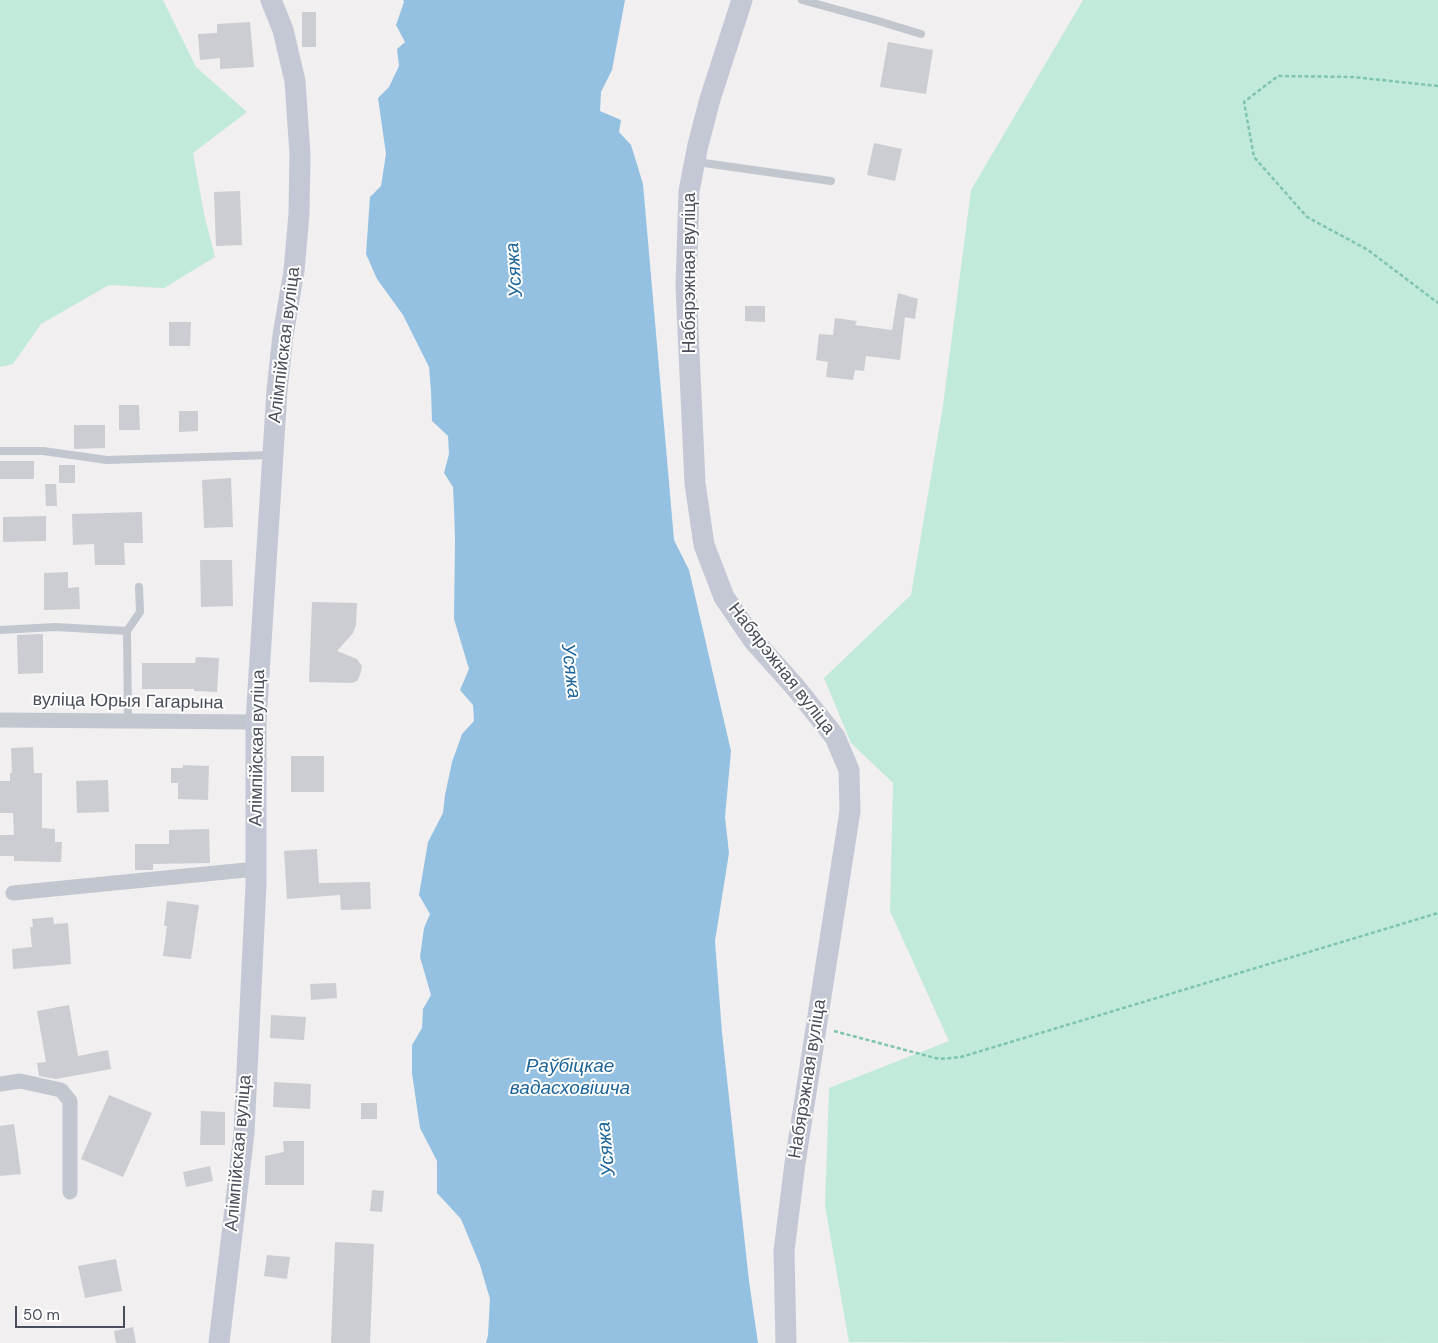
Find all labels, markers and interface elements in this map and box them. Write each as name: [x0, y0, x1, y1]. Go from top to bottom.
street label: Набярэжная вуліца: [679, 193, 701, 353]
water label: Усяжа: [502, 242, 528, 298]
street label: Алімпійская вуліца: [265, 266, 305, 424]
street label: Набярэжная вуліца: [723, 599, 839, 739]
water label: Усяжа: [555, 642, 585, 700]
street label: Алімпійская вуліца: [246, 669, 270, 827]
street label: вуліца Юрыя Гагарына: [32, 690, 224, 714]
street label: Набярэжная вуліца: [785, 998, 831, 1160]
water label: Раўбіцкае вадасховішча: [510, 1056, 630, 1100]
street label: Алімпійская вуліца: [221, 1074, 257, 1232]
water label: Усяжа: [593, 1120, 621, 1178]
scale bar: [18, 1296, 128, 1328]
text: 50 m: [23, 1305, 60, 1325]

